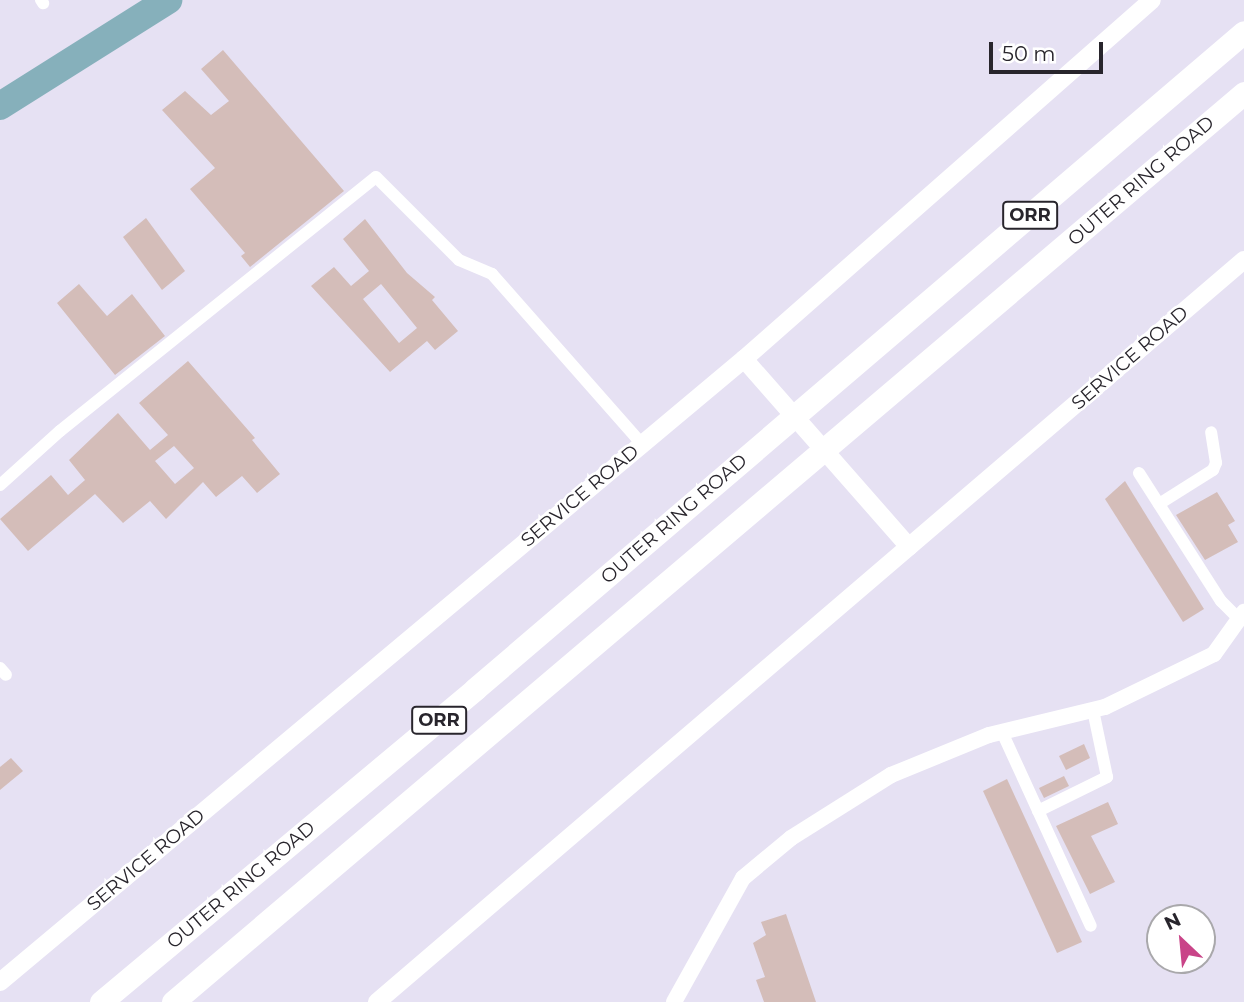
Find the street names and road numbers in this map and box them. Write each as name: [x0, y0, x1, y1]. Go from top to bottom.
street label: OUTER RING ROAD: [1063, 111, 1219, 251]
road number: ORR: [1002, 200, 1058, 230]
street label: SERVICE ROAD: [1067, 301, 1193, 415]
street label: SERVICE ROAD: [516, 440, 644, 552]
street label: OUTER RING ROAD: [596, 449, 752, 589]
road number: ORR: [411, 706, 467, 734]
street label: SERVICE ROAD: [82, 804, 210, 916]
street label: OUTER RING ROAD: [162, 816, 320, 954]

